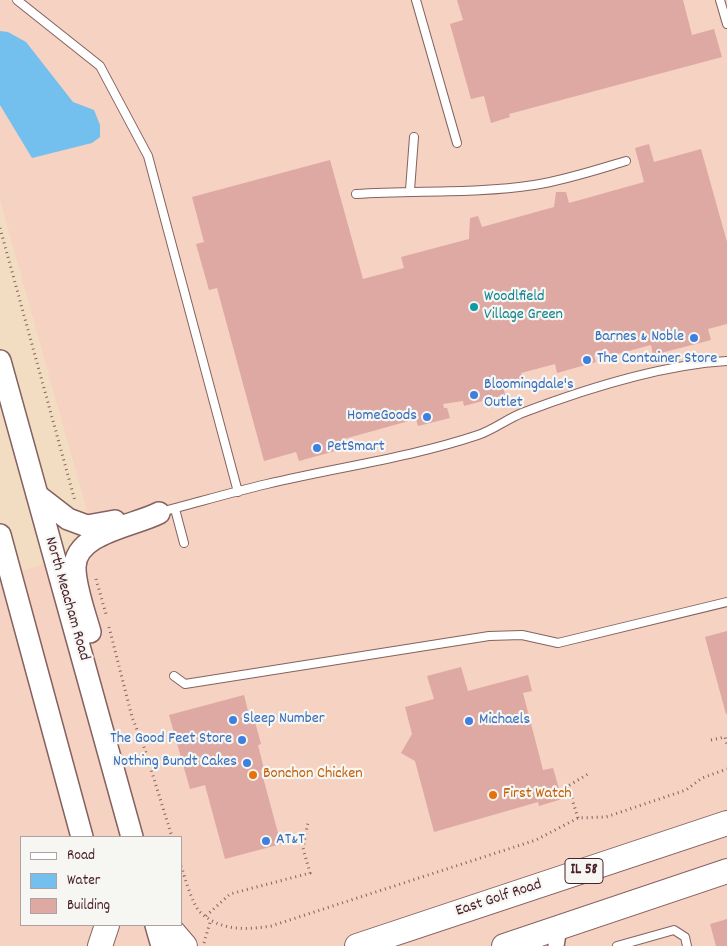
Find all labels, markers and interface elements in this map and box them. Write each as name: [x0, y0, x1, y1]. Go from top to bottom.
place label: Woodlfield Village Green: [484, 288, 563, 326]
marker: Woodlfield Village Green: [468, 301, 480, 313]
place label: Barnes & Noble: [595, 328, 684, 348]
marker: Barnes & Noble: [688, 332, 700, 344]
place label: The Container Store: [597, 350, 717, 370]
marker: The Container Store: [581, 354, 593, 366]
place label: Bloomingdale's Outlet: [484, 376, 574, 414]
marker: Bloomingdale's Outlet: [468, 389, 480, 401]
place label: HomeGoods: [347, 407, 417, 427]
marker: HomeGoods: [421, 411, 433, 423]
place label: PetSmart: [327, 438, 385, 458]
marker: PetSmart: [311, 442, 323, 454]
street label: North Meacham Road: [39, 535, 93, 663]
place label: Sleep Number: [243, 710, 325, 730]
place label: Michaels: [479, 711, 530, 731]
marker: Sleep Number: [227, 714, 239, 726]
marker: Michaels: [463, 715, 475, 727]
place label: The Good Feet Store: [110, 730, 232, 750]
marker: The Good Feet Store: [236, 734, 248, 746]
place label: Nothing Bundt Cakes: [113, 753, 237, 773]
marker: Nothing Bundt Cakes: [241, 757, 253, 769]
place label: Bonchon Chicken: [263, 765, 363, 785]
marker: Bonchon Chicken: [247, 769, 259, 781]
place label: First Watch: [503, 785, 572, 805]
marker: First Watch: [487, 789, 499, 801]
place label: AT&T: [276, 831, 305, 851]
marker: AT&T: [260, 835, 272, 847]
legend: [20, 836, 182, 926]
text: Road: [67, 845, 95, 867]
road number: IL 58: [565, 858, 603, 884]
text: Water: [67, 870, 100, 892]
street label: East Golf Road: [454, 876, 544, 922]
text: Building: [67, 895, 110, 917]

